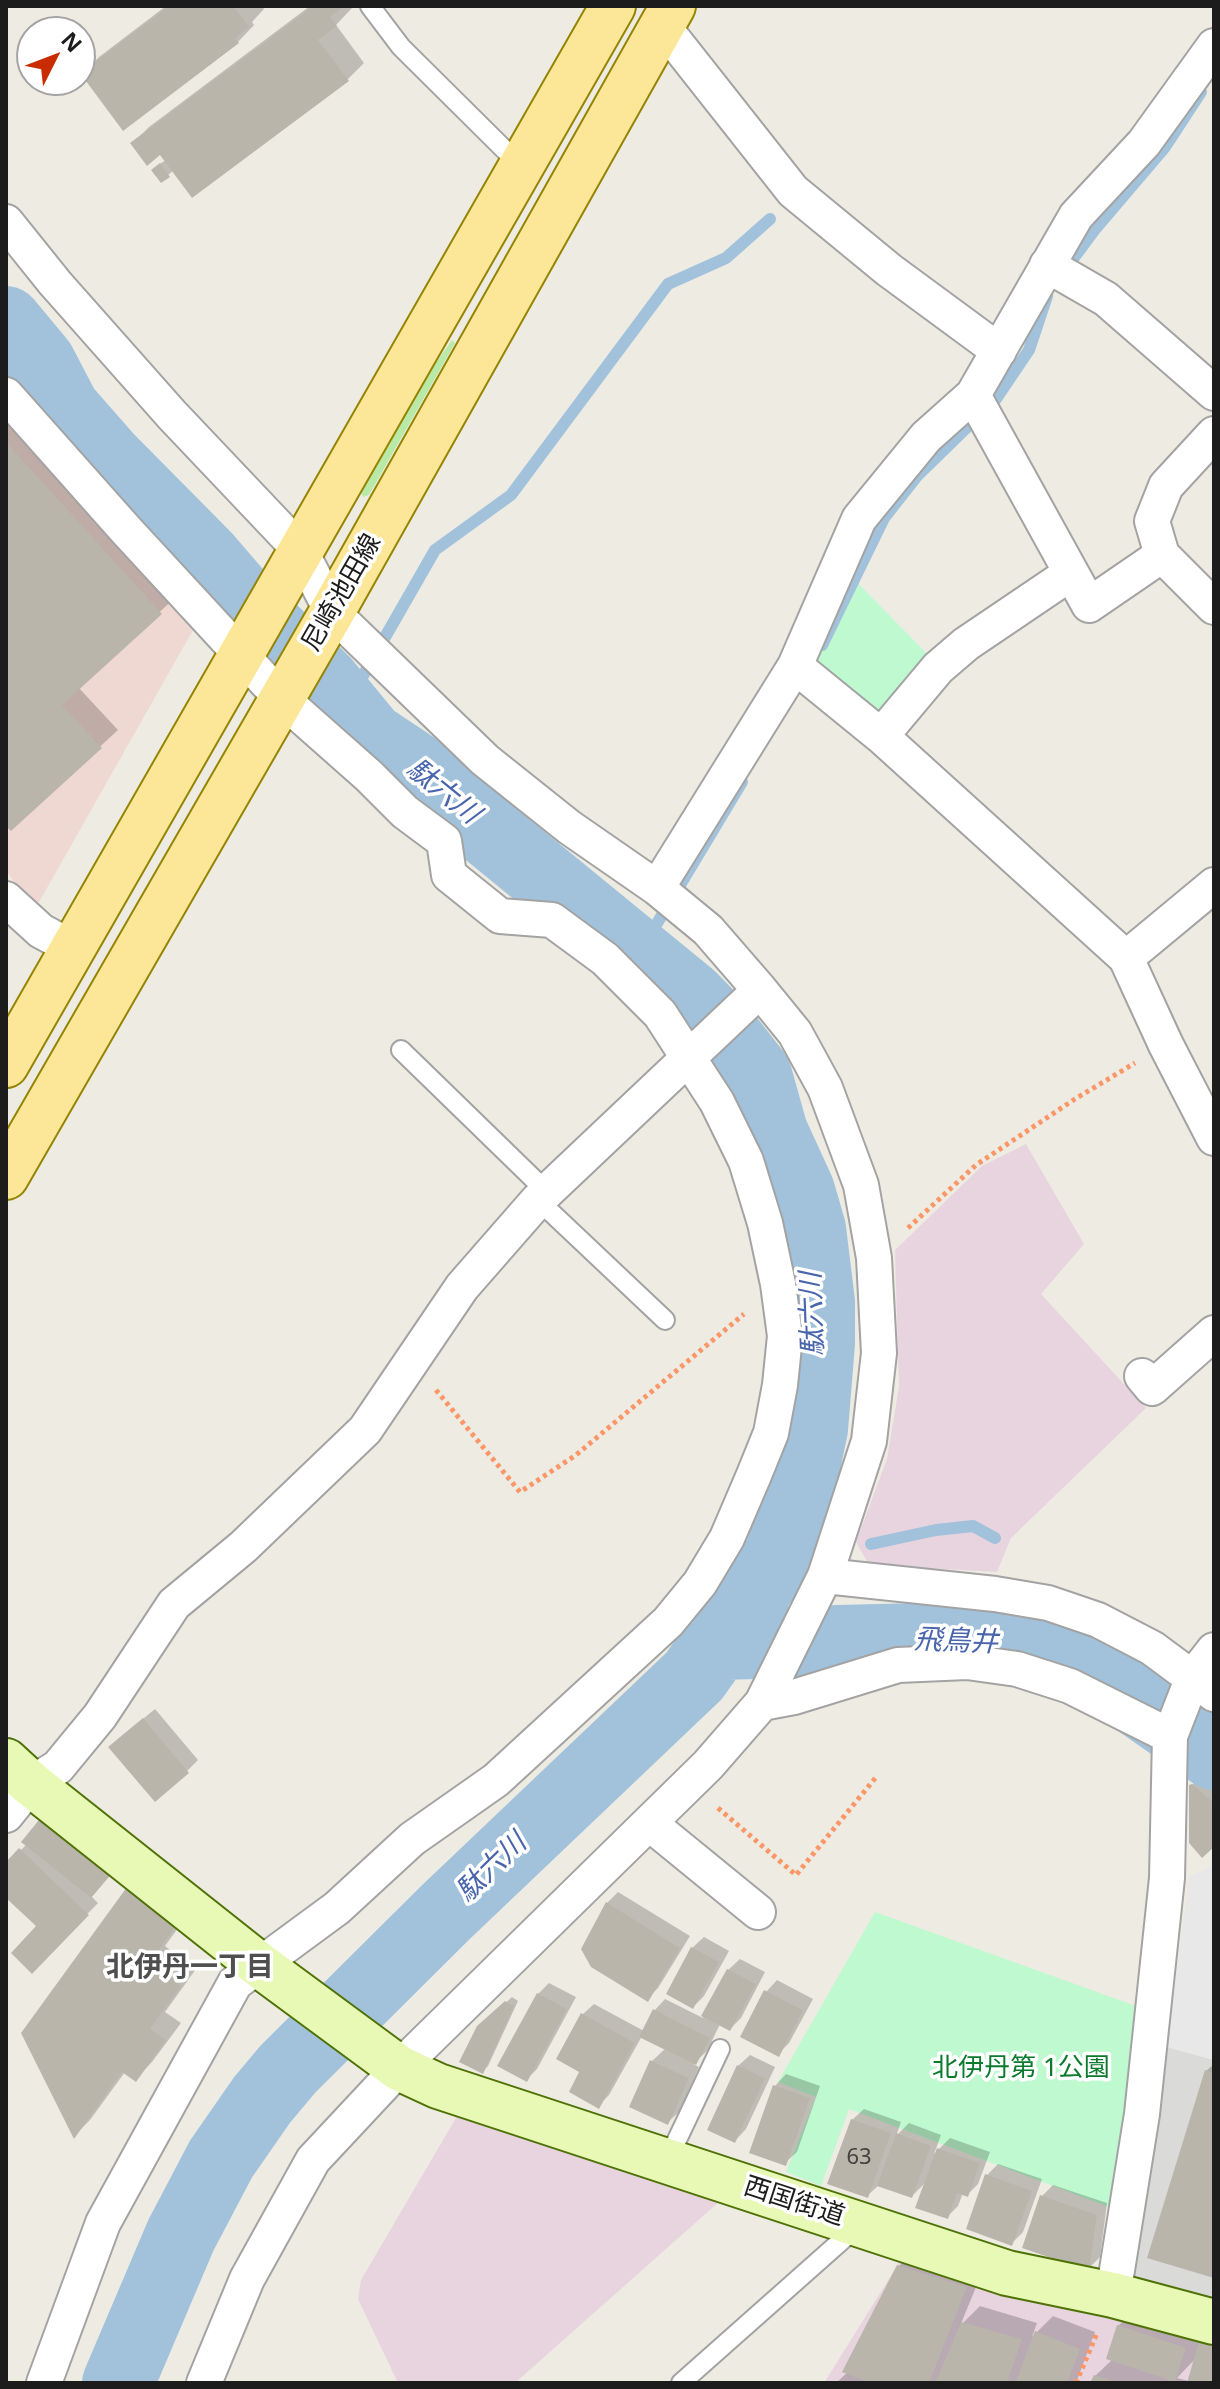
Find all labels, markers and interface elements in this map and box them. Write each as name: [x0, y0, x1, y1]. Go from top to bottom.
north arrow: [16, 16, 96, 96]
text: N: [55, 25, 89, 58]
street label: 尼崎池田線: [296, 529, 388, 657]
water label: 駄六川: [400, 753, 486, 831]
water label: 駄六川: [795, 1271, 831, 1357]
water label: 飛鳥井: [913, 1624, 999, 1660]
water label: 駄六川: [450, 1827, 534, 1909]
district label: 北伊丹一丁目: [106, 1951, 274, 1985]
park label: 北伊丹第 1公園: [932, 2053, 1110, 2085]
house number: 63: [846, 2145, 872, 2171]
street label: 西国街道: [740, 2171, 848, 2233]

